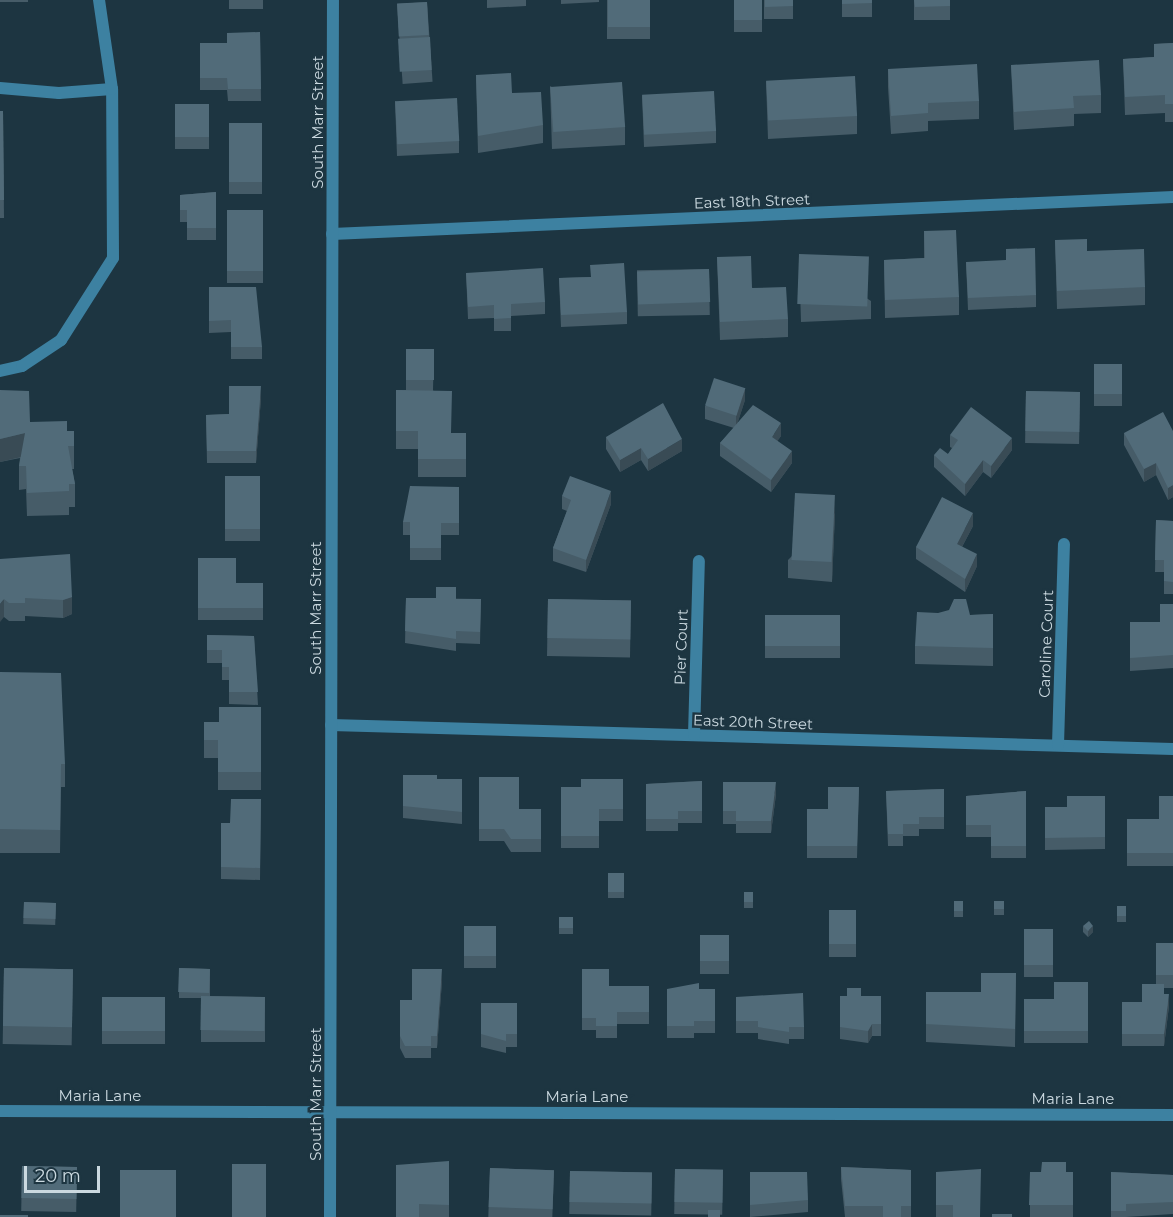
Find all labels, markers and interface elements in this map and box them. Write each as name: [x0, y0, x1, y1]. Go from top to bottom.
street label: South Marr Street: [309, 55, 327, 189]
street label: East 18th Street: [693, 190, 811, 212]
street label: South Marr Street: [307, 541, 325, 675]
street label: Caroline Court: [1035, 590, 1057, 698]
street label: Pier Court: [671, 609, 691, 685]
street label: East 20th Street: [693, 711, 813, 733]
street label: South Marr Street: [307, 1027, 325, 1161]
street label: Maria Lane: [59, 1087, 141, 1105]
street label: Maria Lane: [546, 1088, 628, 1106]
street label: Maria Lane: [1032, 1090, 1114, 1108]
scale bar: [27, 1154, 104, 1192]
text: 20 m: [35, 1165, 81, 1187]

